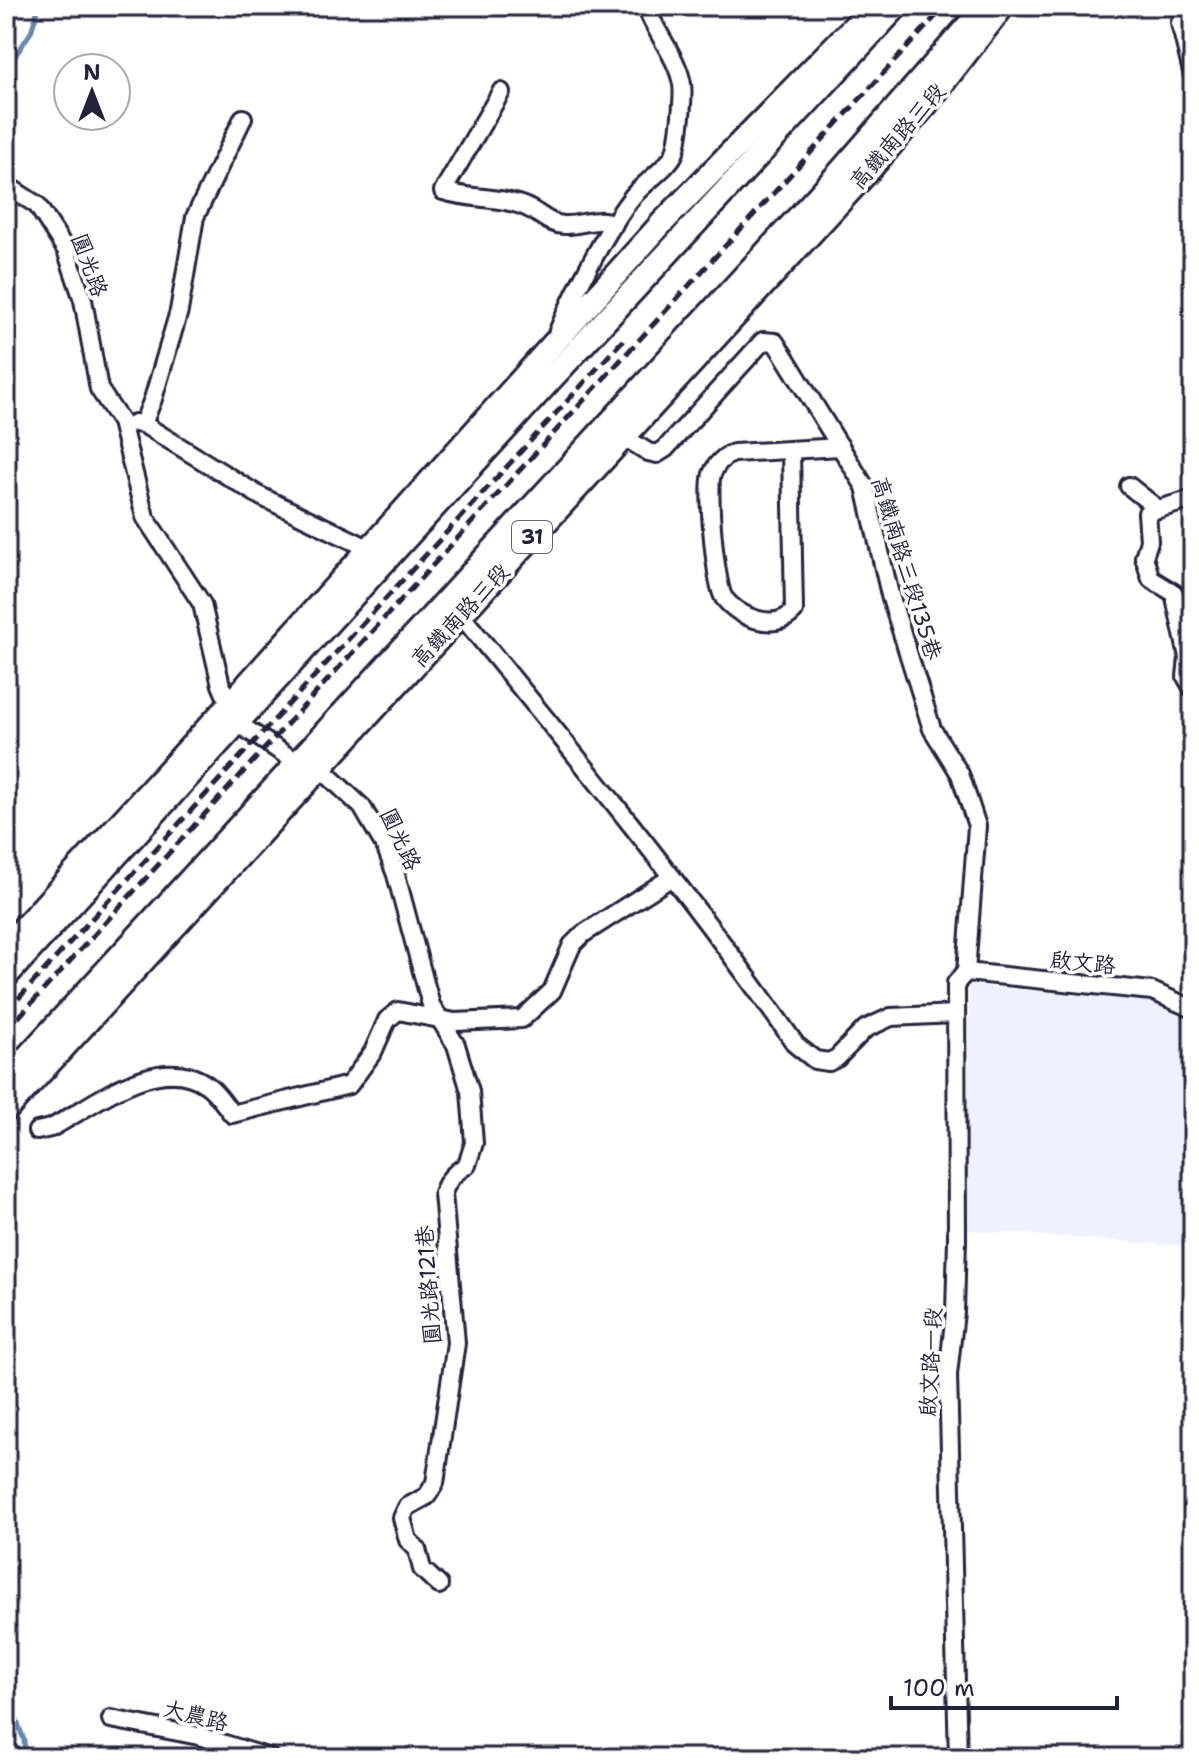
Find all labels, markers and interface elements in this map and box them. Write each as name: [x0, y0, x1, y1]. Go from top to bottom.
north arrow: [52, 52, 132, 132]
text: N: [83, 58, 101, 87]
street label: 高鐵南路三段: [843, 77, 952, 196]
street label: 圓光路: [65, 229, 114, 301]
street label: 高鐵南路三段135巷: [865, 473, 948, 663]
road number: 31: [512, 521, 552, 553]
street label: 高鐵南路三段: [405, 557, 516, 674]
street label: 圓光路: [373, 803, 428, 875]
street label: 啟文路: [1049, 945, 1117, 980]
street label: 圓光路121巷: [410, 1224, 447, 1346]
street label: 啟文路一段: [913, 1306, 948, 1418]
scale bar: [891, 1660, 1117, 1710]
text: 100 m: [903, 1672, 975, 1704]
street label: 大農路: [160, 1693, 231, 1738]

